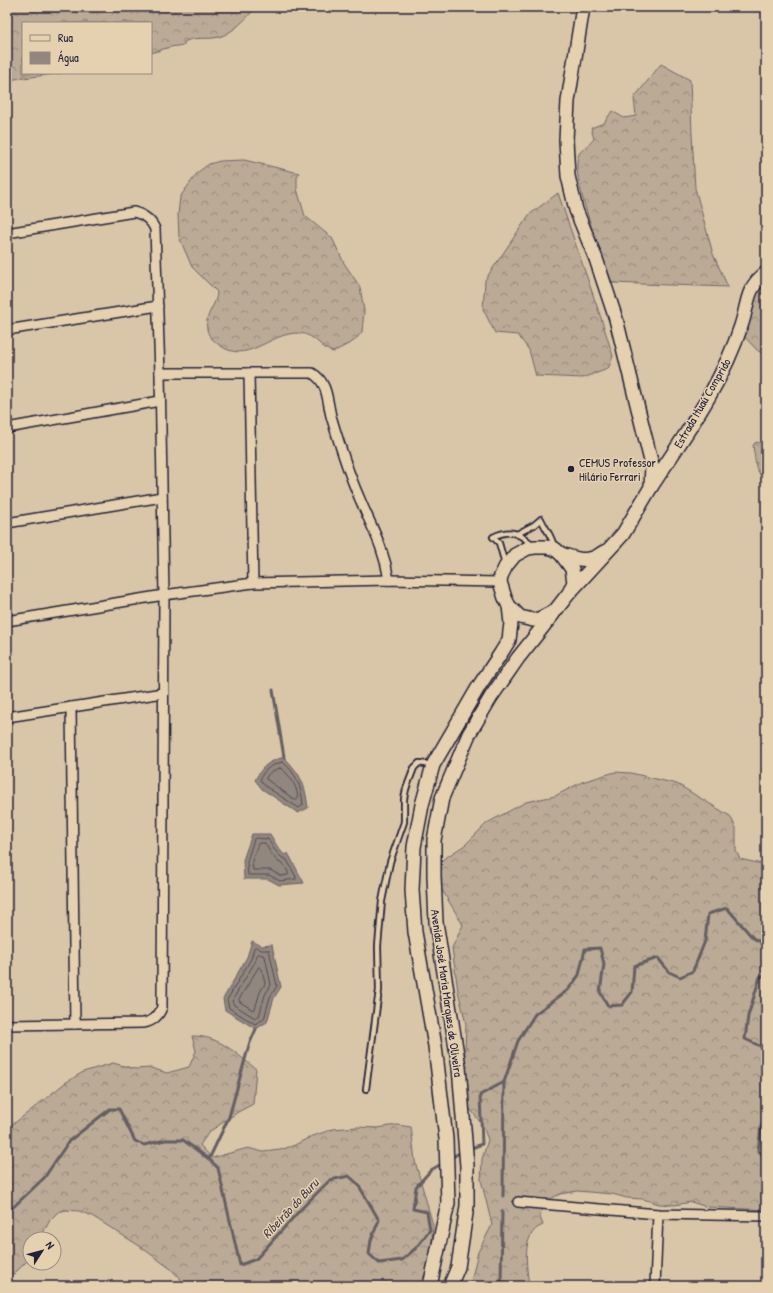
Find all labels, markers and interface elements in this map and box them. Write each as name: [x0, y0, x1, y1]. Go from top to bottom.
legend: [22, 22, 152, 74]
text: Rua: [58, 29, 73, 46]
text: Água: [58, 49, 79, 66]
street label: Estrada Ituaú Comprido: [669, 355, 735, 451]
place label: CEMUS Professor Hilário Ferrari: [579, 454, 656, 485]
marker: CEMUS Professor Hilário Ferrari: [566, 464, 576, 474]
street label: Avenida José Maria Marques de Oliveira: [427, 908, 467, 1078]
water label: Ribeirão do Buru: [258, 1173, 324, 1242]
north arrow: [22, 1231, 62, 1271]
text: N: [43, 1239, 58, 1252]

